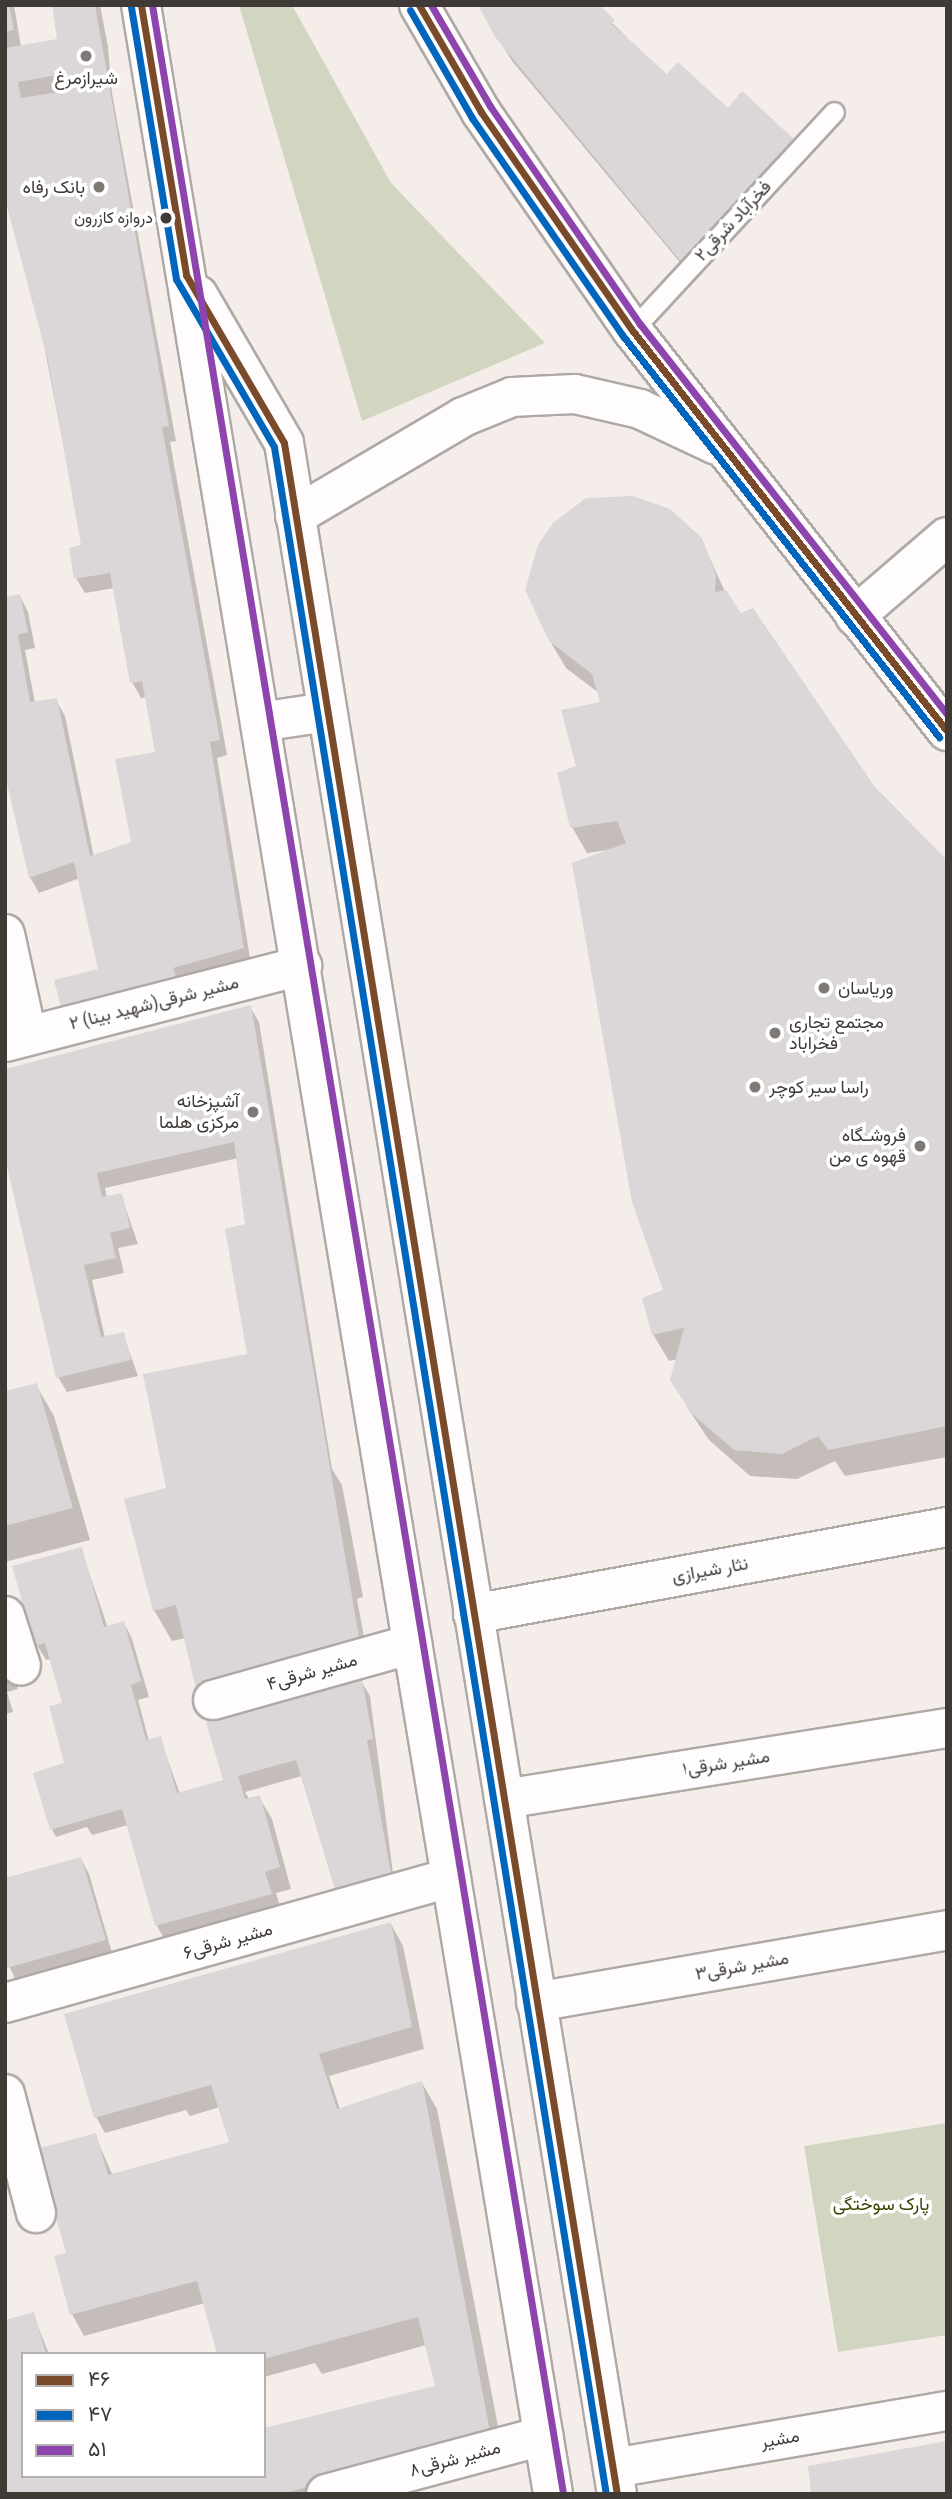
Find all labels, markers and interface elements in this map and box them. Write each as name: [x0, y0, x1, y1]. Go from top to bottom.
marker: شیرازمرغ: [78, 48, 94, 64]
place label: شیرازمرغ: [54, 67, 118, 89]
place label: بانک رفاه: [23, 176, 85, 198]
street label: ۲فخرآباد شرقی: [690, 176, 776, 266]
marker: بانک رفاه: [91, 179, 107, 195]
place label: دروازه کازرون: [74, 208, 153, 228]
marker: دروازه کازرون: [159, 211, 173, 225]
street label: ۲ مشیر شرقی(شهید بینا): [67, 971, 241, 1035]
place label: وریاسان: [838, 977, 894, 999]
marker: وریاسان: [816, 980, 832, 996]
place label: مجتمع تجاری فخراباد: [789, 1012, 884, 1054]
marker: مجتمع تجاری فخراباد: [767, 1025, 783, 1041]
place label: راسا سیر کوچر: [769, 1076, 869, 1098]
marker: راسا سیر کوچر: [747, 1079, 763, 1095]
place label: آشپزخانه مرکزی هلما: [159, 1091, 239, 1134]
marker: آشپزخانه مرکزی هلما: [245, 1104, 261, 1120]
place label: فروشـگاه قهوه ی من: [829, 1125, 906, 1168]
marker: فروشـگاه قهوه ی من: [912, 1138, 928, 1154]
street label: نثار شیرازی: [670, 1553, 750, 1587]
street label: ۴مشیر شرقی: [264, 1649, 360, 1695]
street label: ۱مشیر شرقی: [681, 1745, 771, 1781]
street label: ۶مشیر شرقی: [181, 1918, 275, 1964]
street label: ۳مشیر شرقی: [693, 1947, 791, 1985]
park label: پارک سوختگی: [833, 2193, 929, 2215]
legend: [21, 2352, 266, 2478]
text: ۴۶: [88, 2367, 110, 2391]
text: ۴۷: [88, 2402, 112, 2426]
street label: مشیر: [759, 2425, 801, 2453]
street label: مشیر شرقی۸: [407, 2436, 503, 2482]
text: ۵۱: [88, 2437, 106, 2461]

